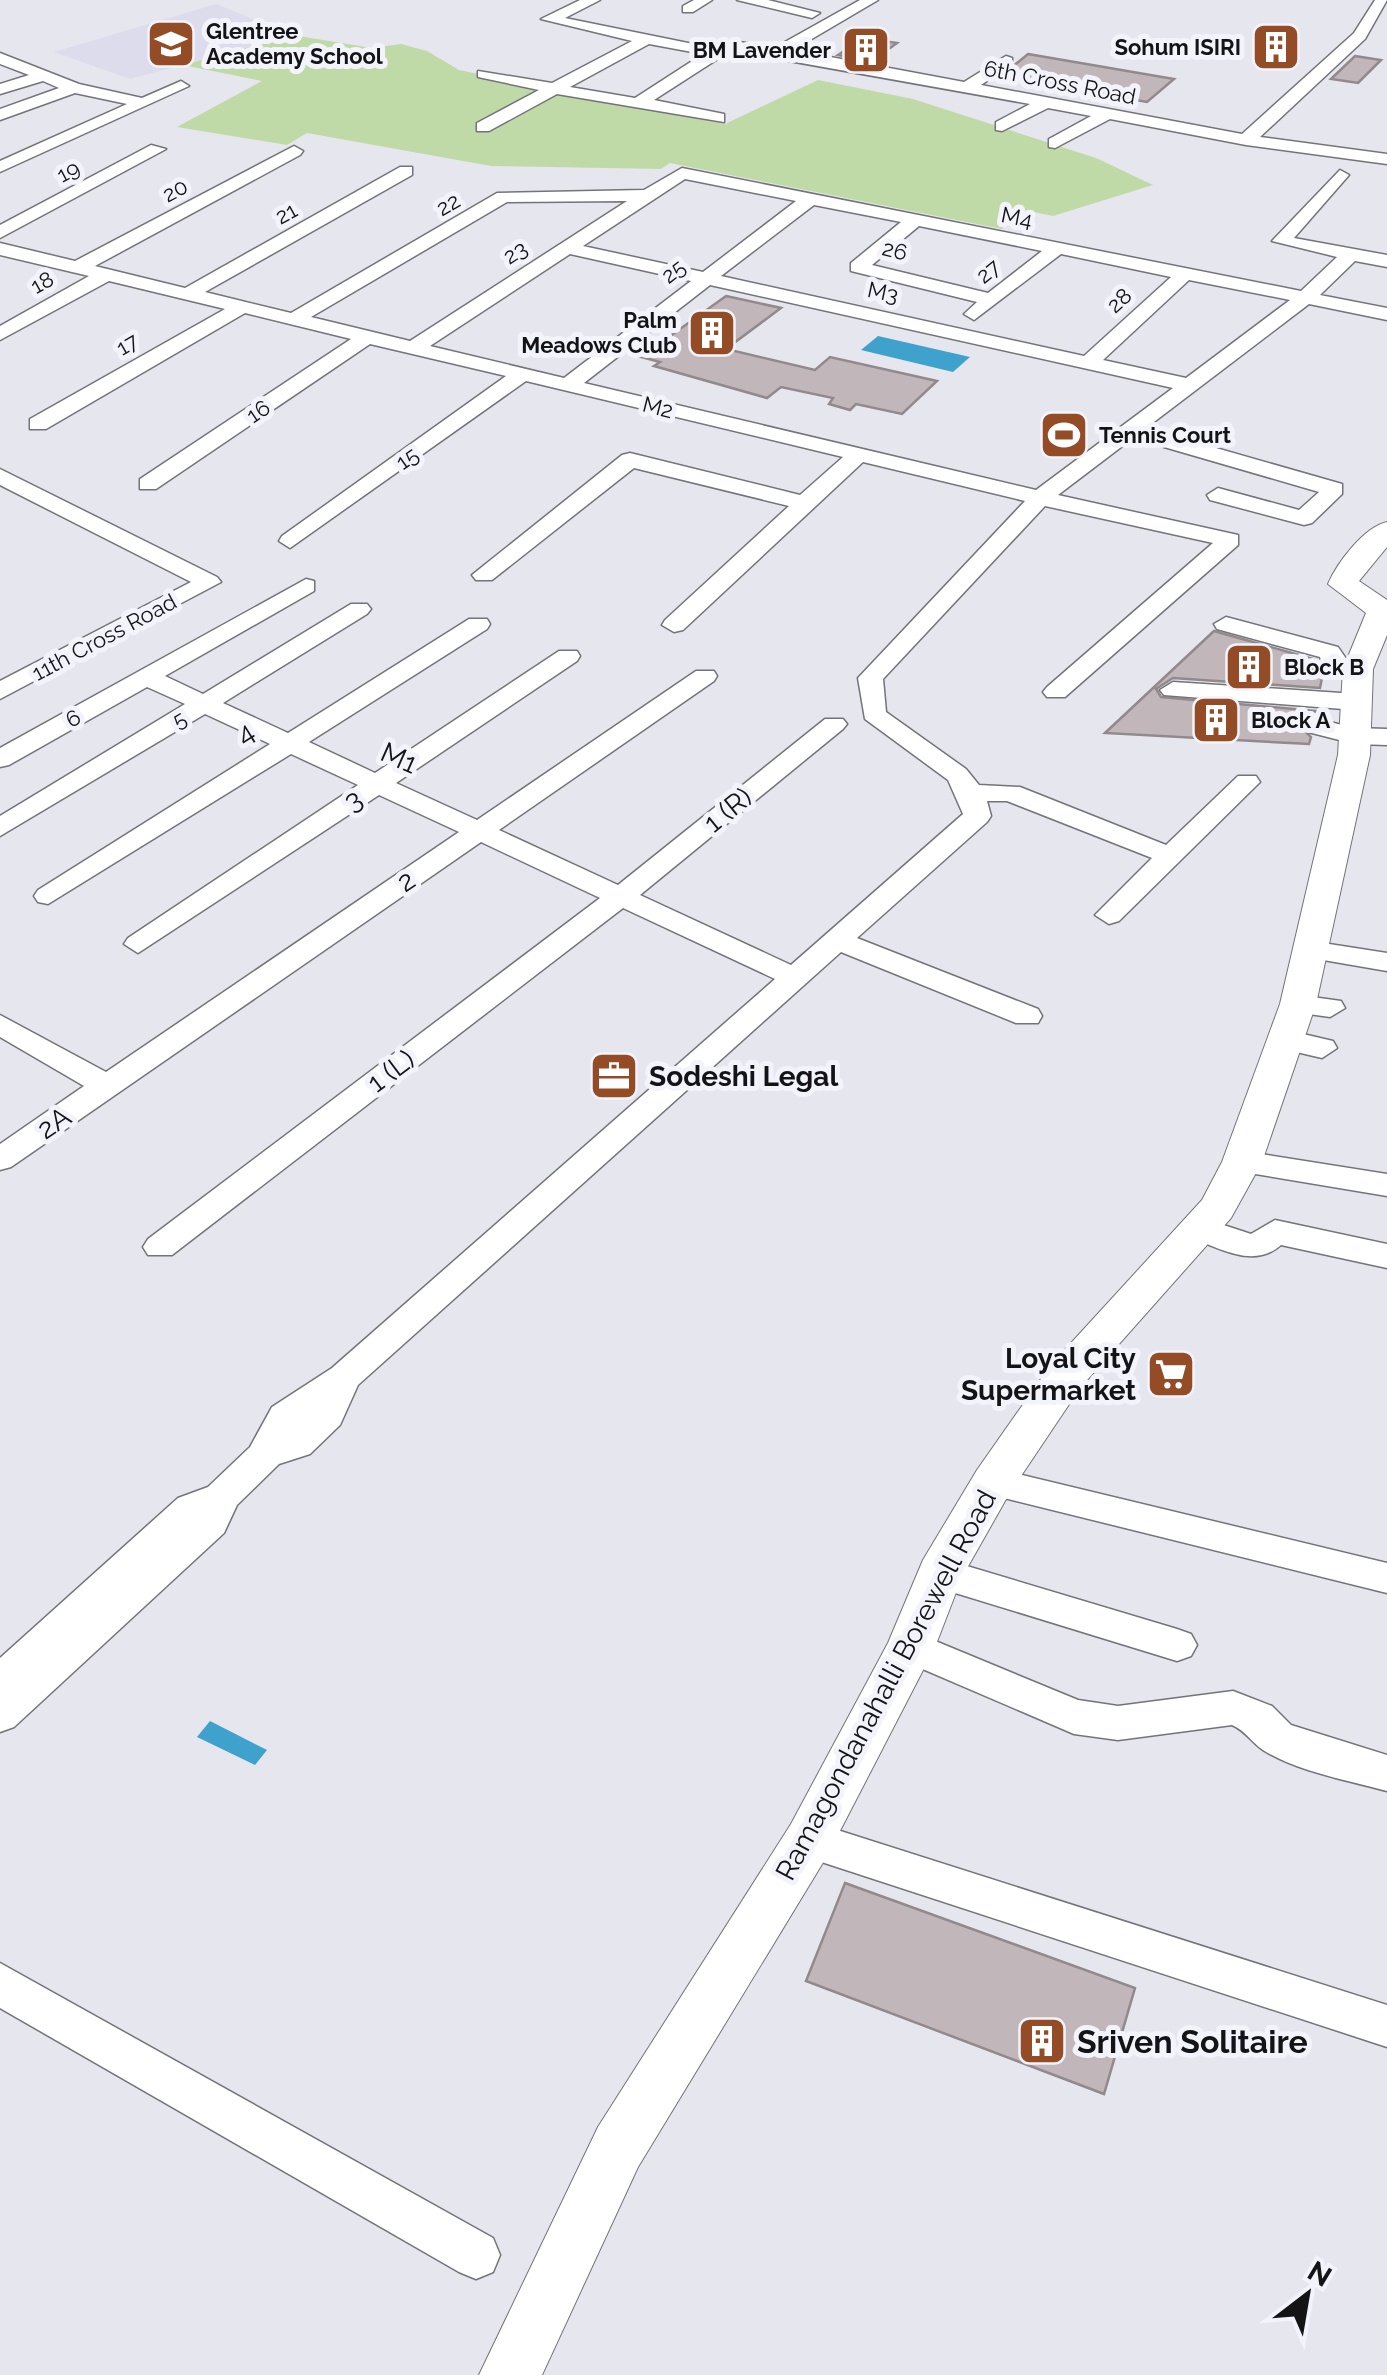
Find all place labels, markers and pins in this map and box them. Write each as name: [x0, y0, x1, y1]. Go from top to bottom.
school or university icon: Glentree Academy School: [145, 18, 197, 70]
place label: Glentree Academy School: [206, 18, 384, 69]
building icon: Sohum ISIRI: [1250, 21, 1302, 73]
building icon: BM Lavender: [840, 24, 892, 76]
place label: Sohum ISIRI: [1115, 34, 1241, 60]
place label: BM Lavender: [693, 37, 831, 63]
place label: Palm Meadows Club: [521, 307, 677, 358]
building icon: Palm Meadows Club: [686, 307, 738, 359]
sports icon: Tennis Court: [1038, 409, 1090, 461]
place label: Tennis Court: [1099, 422, 1231, 448]
building icon: Block B: [1223, 641, 1275, 693]
place label: Block B: [1284, 654, 1364, 680]
building icon: Block A: [1190, 694, 1242, 746]
place label: Block A: [1251, 707, 1331, 733]
office icon: Sodeshi Legal: [588, 1050, 640, 1102]
place label: Sodeshi Legal: [649, 1060, 838, 1093]
place label: Loyal City Supermarket: [961, 1342, 1137, 1407]
supermarket icon: Loyal City Supermarket: [1145, 1348, 1197, 1400]
building icon: Sriven Solitaire: [1016, 2015, 1068, 2067]
place label: Sriven Solitaire: [1077, 2023, 1308, 2060]

